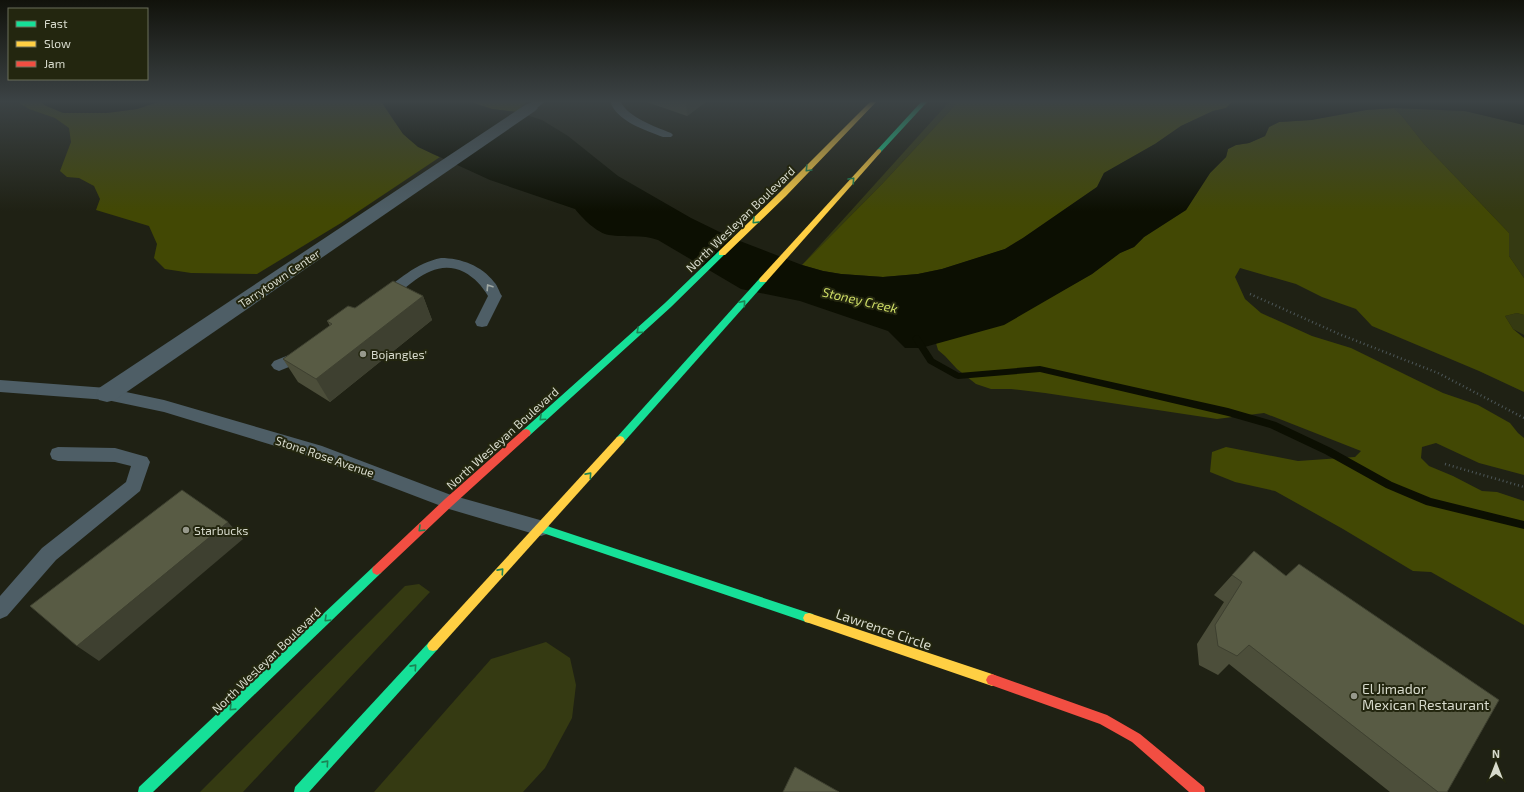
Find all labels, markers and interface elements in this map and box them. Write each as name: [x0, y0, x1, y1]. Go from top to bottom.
legend: [8, 8, 148, 80]
text: Fast: [44, 16, 68, 30]
text: Slow: [44, 36, 71, 50]
text: Jam: [44, 56, 65, 70]
street label: North Wesleyan Boulevard: [683, 163, 797, 275]
one-way arrow: [805, 164, 813, 172]
one-way arrow: [847, 177, 855, 185]
one-way arrow: [752, 217, 760, 224]
street label: Tarrytown Center: [236, 245, 323, 310]
one-way arrow: [486, 284, 494, 291]
water label: Stoney Creek: [821, 284, 900, 317]
one-way arrow: [738, 300, 745, 307]
one-way arrow: [636, 326, 644, 333]
place label: Bojangles': [371, 347, 427, 362]
marker: Bojangles': [358, 349, 368, 359]
street label: North Wesleyan Boulevard: [443, 384, 561, 492]
one-way arrow: [540, 413, 547, 420]
street label: Stone Rose Avenue: [274, 433, 376, 479]
one-way arrow: [584, 472, 591, 480]
place label: Starbucks: [194, 523, 248, 537]
one-way arrow: [418, 524, 426, 532]
marker: Starbucks: [181, 525, 191, 535]
one-way arrow: [497, 568, 504, 576]
street label: North Wesleyan Boulevard: [209, 604, 323, 716]
street label: Lawrence Circle: [834, 605, 934, 653]
one-way arrow: [324, 614, 332, 621]
one-way arrow: [409, 664, 416, 672]
place label: El Jimador Mexican Restaurant: [1362, 680, 1489, 713]
marker: El Jimador Mexican Restaurant: [1349, 691, 1359, 701]
one-way arrow: [230, 703, 237, 710]
north arrow: [1476, 744, 1516, 784]
text: N: [1492, 747, 1500, 760]
one-way arrow: [321, 760, 329, 768]

